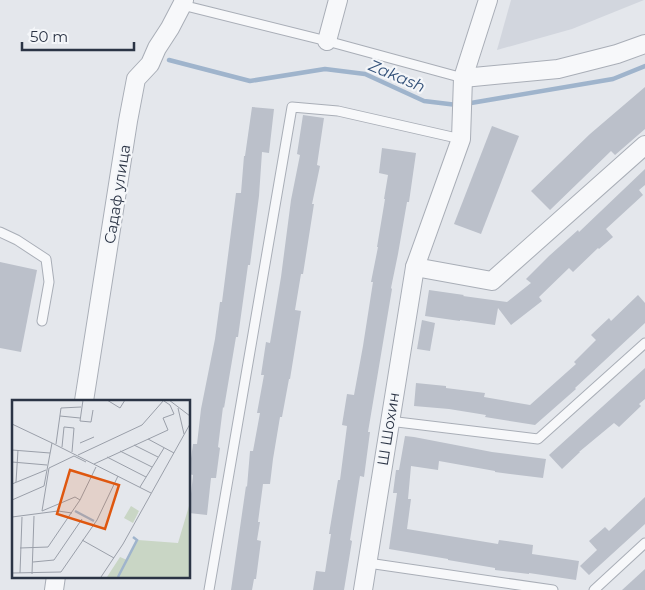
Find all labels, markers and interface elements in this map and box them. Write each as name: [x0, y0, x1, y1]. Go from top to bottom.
scale bar: [22, 20, 135, 52]
text: 50 m: [30, 27, 68, 46]
water label: Zakash: [365, 55, 428, 96]
street label: Садаф улица: [100, 143, 134, 245]
street label: Ш Шохин: [373, 391, 403, 467]
inset map: [12, 400, 190, 578]

